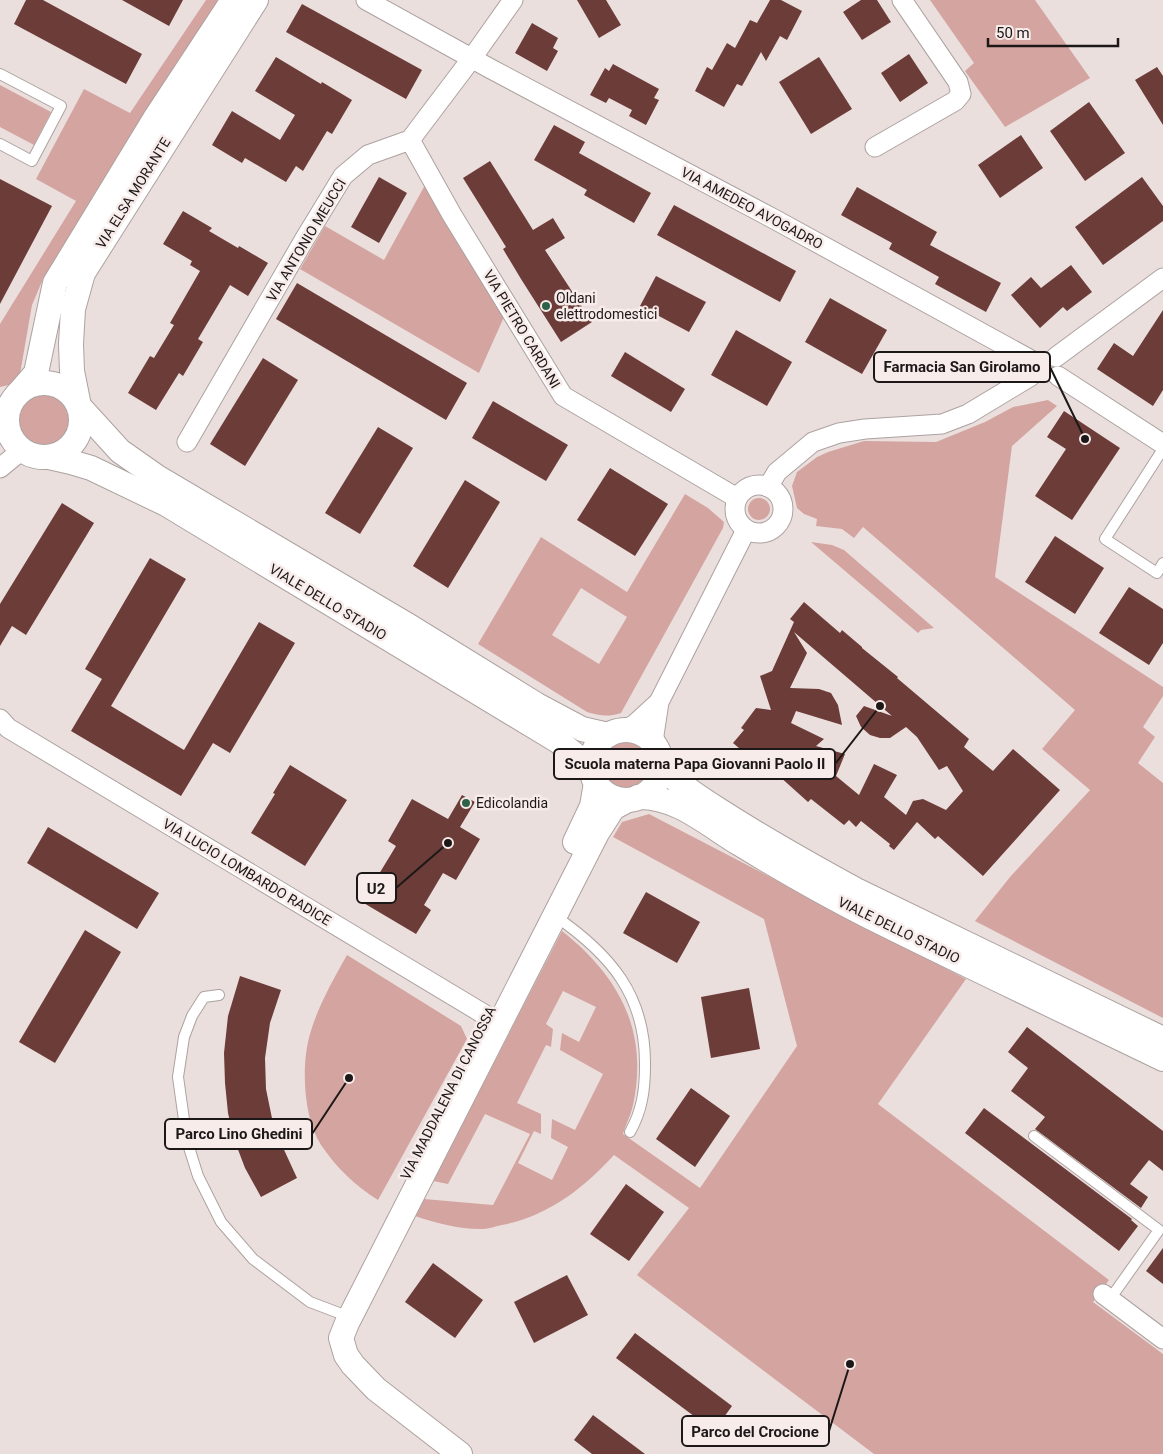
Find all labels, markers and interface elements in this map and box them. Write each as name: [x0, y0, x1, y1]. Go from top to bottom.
scale bar: [988, 15, 1118, 47]
text: 50 m: [996, 24, 1030, 42]
street label: VIA ELSA MORANTE: [92, 135, 174, 251]
street label: VIA AMEDEO AVOGADRO: [678, 164, 826, 252]
street label: VIA ANTONIO MEUCCI: [263, 176, 349, 304]
street label: VIA PIETRO CARDANI: [480, 267, 564, 391]
place label: Oldani elettrodomestici: [556, 290, 658, 322]
marker: Oldani elettrodomestici: [540, 300, 552, 312]
callout: Farmacia San Girolamo: [874, 352, 1050, 382]
text: Farmacia San Girolamo: [884, 358, 1040, 376]
street label: VIALE DELLO STADIO: [267, 561, 389, 643]
callout: Scuola materna Papa Giovanni Paolo II: [554, 749, 835, 779]
text: Scuola materna Papa Giovanni Paolo II: [565, 755, 825, 773]
place label: Edicolandia: [476, 795, 548, 811]
marker: Edicolandia: [460, 797, 472, 809]
street label: VIA LUCIO LOMBARDO RADICE: [160, 815, 334, 929]
callout: U2: [357, 873, 396, 903]
text: U2: [367, 880, 386, 898]
street label: VIALE DELLO STADIO: [835, 894, 963, 966]
street label: VIA MADDALENA DI CANOSSA: [397, 1004, 499, 1182]
callout: Parco Lino Ghedini: [165, 1119, 312, 1149]
text: Parco Lino Ghedini: [175, 1125, 303, 1143]
callout: Parco del Crocione: [682, 1416, 829, 1446]
text: Parco del Crocione: [691, 1423, 819, 1441]

